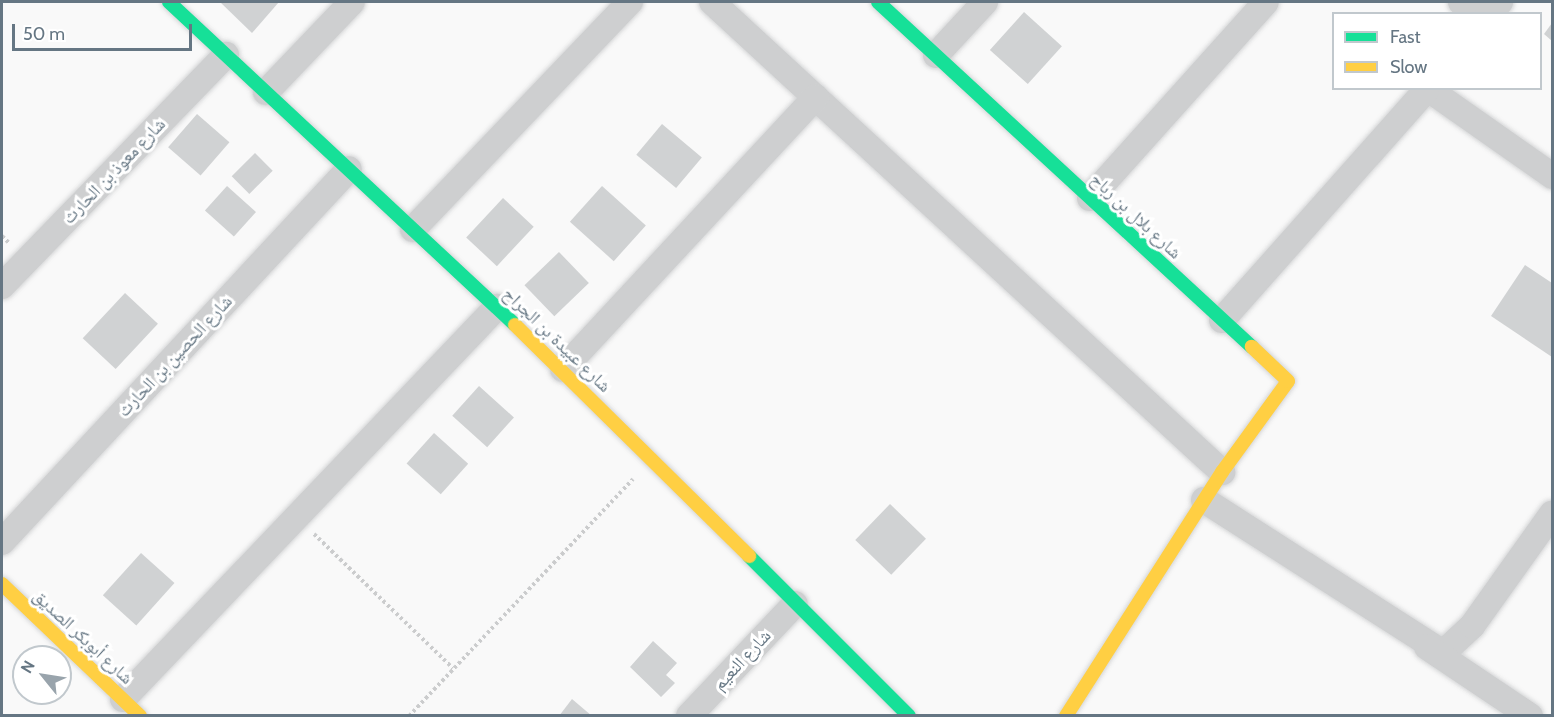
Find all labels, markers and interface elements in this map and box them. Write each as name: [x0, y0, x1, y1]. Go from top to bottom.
scale bar: [15, 12, 195, 50]
legend: [1332, 12, 1542, 90]
text: 50 m: [23, 23, 65, 45]
text: Fast: [1390, 26, 1421, 48]
text: Slow: [1390, 56, 1427, 78]
street label: شارع معوذ بن الحارث: [58, 114, 170, 228]
street label: شارع بلال بن رباح: [1086, 168, 1186, 264]
street label: شارع عبيدة بن الجراح: [499, 283, 615, 397]
street label: شارع الحصين بن الحارث: [113, 291, 237, 421]
street label: شارع أبوبكر الصديق: [29, 585, 137, 689]
street label: شارع النعيم: [709, 625, 775, 695]
north arrow: [12, 645, 72, 705]
text: N: [17, 657, 39, 676]

